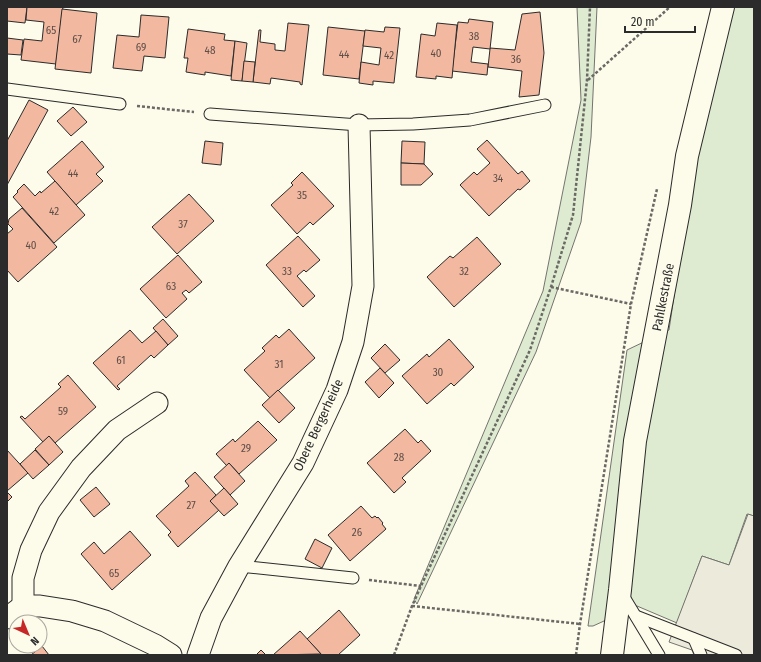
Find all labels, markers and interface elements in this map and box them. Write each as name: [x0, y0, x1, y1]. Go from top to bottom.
scale bar: [625, 8, 695, 34]
text: 20 m: [631, 15, 655, 29]
house number: 65: [46, 24, 56, 37]
house number: 38: [469, 30, 480, 43]
house number: 67: [72, 33, 82, 46]
house number: 69: [136, 41, 146, 54]
house number: 48: [205, 44, 216, 57]
house number: 40: [430, 47, 442, 60]
house number: 44: [339, 48, 350, 61]
house number: 42: [384, 49, 394, 62]
house number: 36: [511, 53, 522, 66]
house number: 44: [68, 167, 79, 180]
house number: 34: [493, 172, 504, 185]
house number: 35: [297, 189, 307, 202]
house number: 42: [49, 205, 59, 218]
house number: 37: [178, 218, 188, 231]
house number: 40: [25, 239, 37, 252]
street label: Pahlkestraße: [649, 262, 677, 332]
house number: 33: [282, 265, 292, 278]
house number: 32: [459, 265, 469, 278]
house number: 63: [166, 280, 176, 293]
house number: 61: [116, 354, 126, 367]
house number: 31: [275, 358, 284, 371]
house number: 30: [433, 366, 444, 379]
street label: Obere Bergerheide: [290, 377, 346, 473]
house number: 59: [58, 405, 68, 418]
house number: 29: [241, 442, 251, 455]
house number: 28: [394, 451, 405, 464]
house number: 27: [186, 499, 196, 512]
house number: 26: [352, 526, 363, 539]
house number: 65: [109, 567, 119, 580]
north arrow: [8, 614, 48, 654]
text: N: [28, 634, 41, 648]

